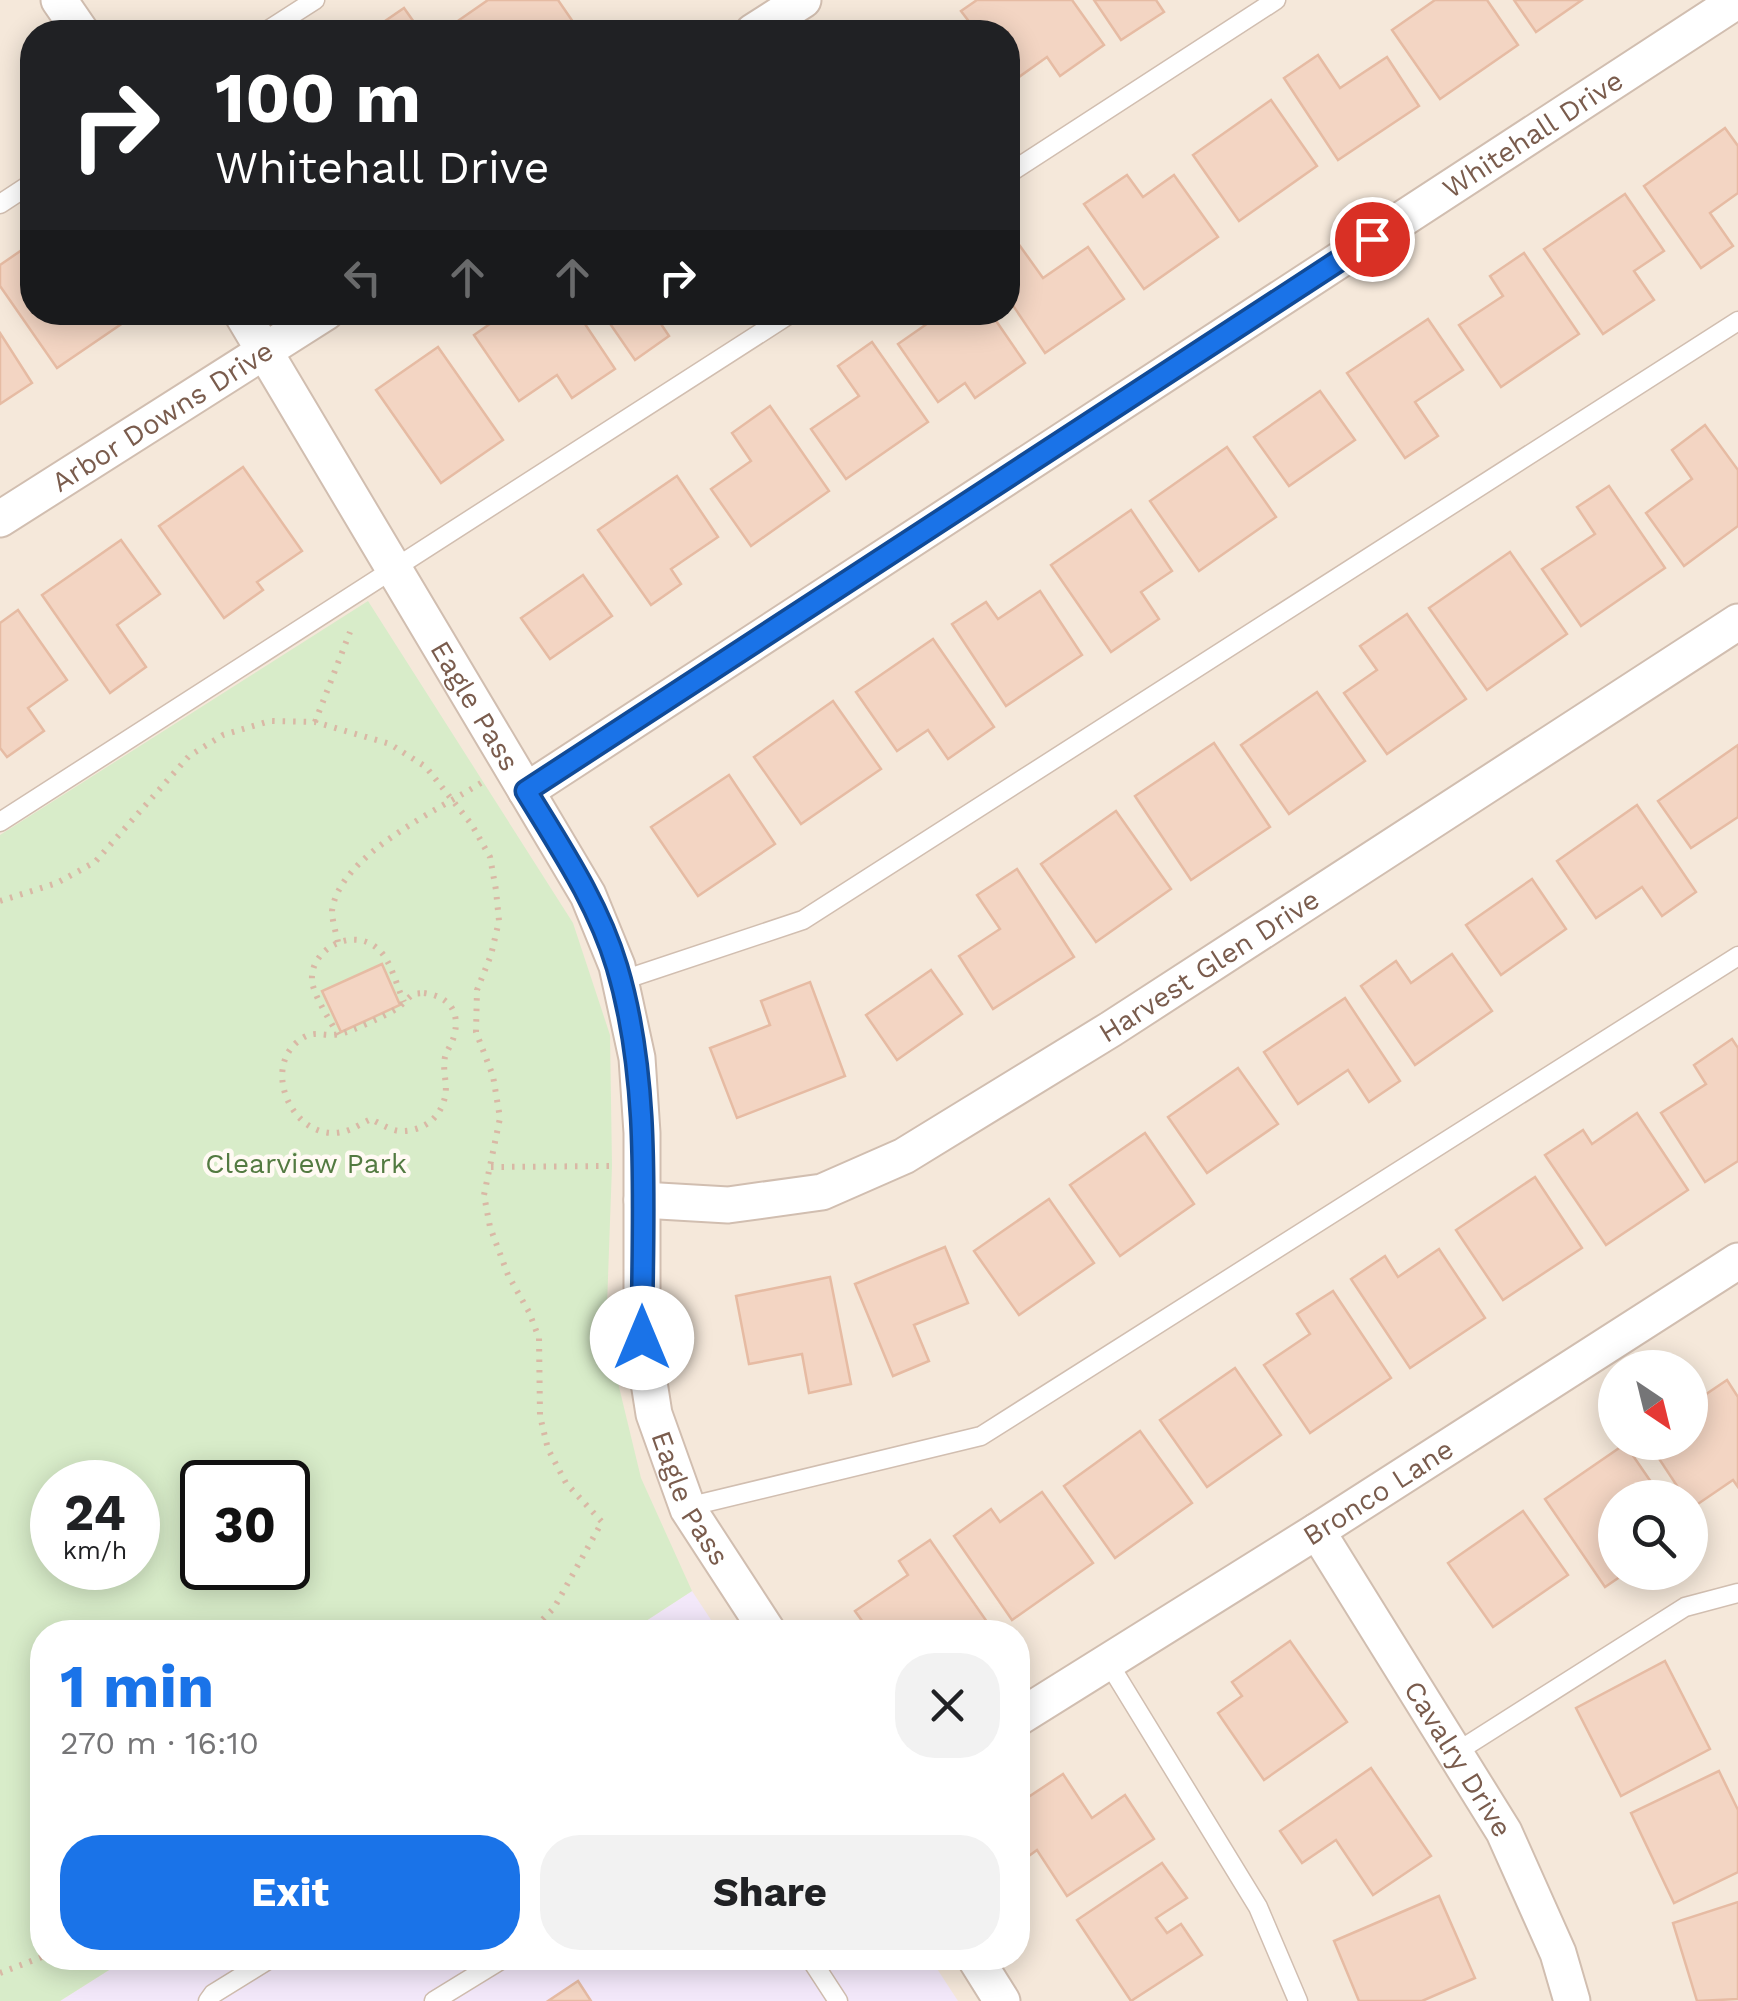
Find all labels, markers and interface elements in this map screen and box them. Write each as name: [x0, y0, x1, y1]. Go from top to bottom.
text: 100 m: [215, 57, 421, 139]
icon: right: [50, 60, 180, 190]
street label: Whitehall Drive: [1436, 63, 1629, 205]
text: Whitehall Drive: [215, 141, 549, 194]
pin: [1330, 197, 1415, 282]
icon: arrive: [1345, 212, 1400, 267]
icon: left: [335, 250, 390, 305]
icon: ahead: [440, 250, 495, 305]
icon: ahead: [545, 250, 600, 305]
icon: right: [650, 250, 705, 305]
street label: Arbor Downs Drive: [45, 334, 279, 499]
street label: Eagle Pass: [424, 635, 527, 776]
street label: Harvest Glen Drive: [1093, 882, 1325, 1049]
park label: Clearview Park: [205, 1147, 407, 1180]
position arrow: [590, 1286, 694, 1390]
north arrow: [1598, 1350, 1708, 1460]
map controls: [1598, 1350, 1708, 1590]
street label: Eagle Pass: [645, 1426, 736, 1571]
street label: Bronco Lane: [1297, 1432, 1459, 1552]
speed limit sign: 30: [180, 1460, 310, 1590]
button: search: [1598, 1480, 1708, 1590]
text: 24: [64, 1483, 126, 1542]
text: km/h: [63, 1536, 127, 1565]
text: 1 min: [60, 1651, 214, 1722]
button: close: [895, 1653, 1000, 1758]
street label: Cavalry Drive: [1398, 1674, 1519, 1843]
text: 270 m · 16:10: [60, 1724, 259, 1762]
button: Exit: [60, 1835, 520, 1950]
button: Share: [540, 1835, 1000, 1950]

